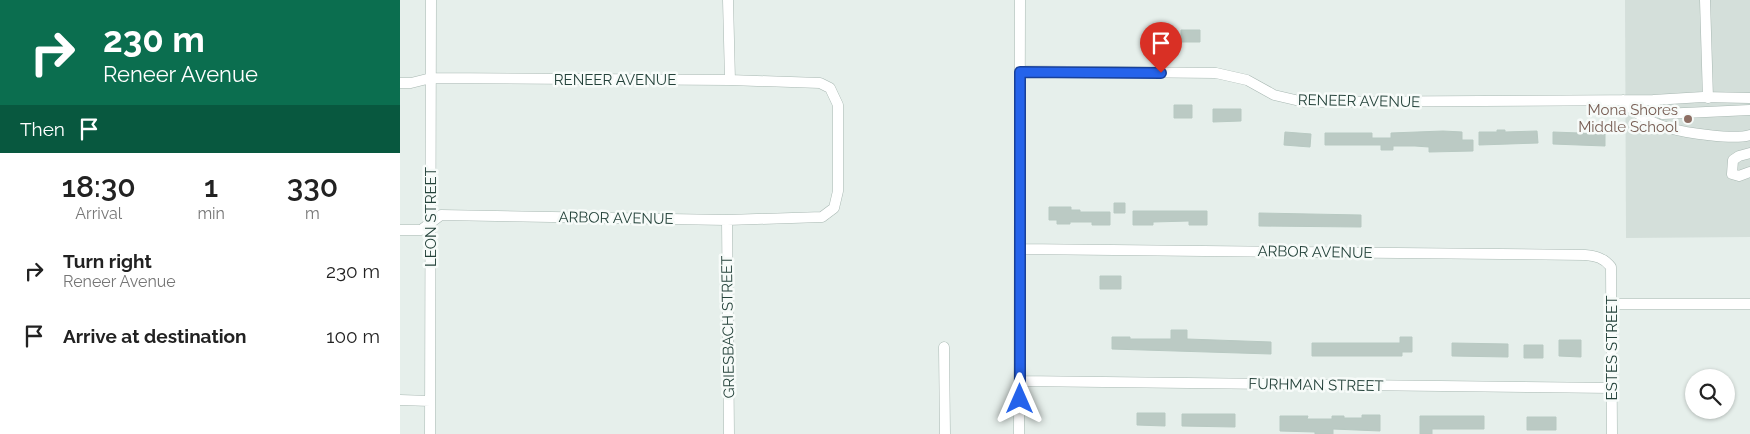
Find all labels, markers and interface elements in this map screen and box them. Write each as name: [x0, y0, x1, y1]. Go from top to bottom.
text: 230 m: [103, 19, 205, 60]
icon: right: [20, 20, 85, 85]
pin: [1140, 22, 1182, 73]
icon: arrive: [1147, 29, 1175, 57]
text: Reneer Avenue: [103, 61, 258, 87]
street label: RENEER AVENUE: [554, 71, 676, 89]
street label: RENEER AVENUE: [1298, 91, 1420, 111]
place label: Mona Shores Middle School: [1578, 101, 1679, 136]
marker: Mona Shores Middle School: [1682, 113, 1694, 125]
icon: arrive: [75, 115, 103, 143]
text: Then: [20, 118, 65, 140]
street label: LEON STREET: [422, 167, 440, 267]
text: 18:30: [62, 169, 136, 204]
text: 1: [204, 169, 218, 204]
text: 330: [287, 169, 338, 204]
text: Arrival: [75, 204, 122, 223]
text: min: [197, 204, 225, 223]
text: m: [305, 204, 320, 223]
street label: ARBOR AVENUE: [558, 208, 674, 228]
street label: ARBOR AVENUE: [1257, 242, 1373, 262]
text: Turn right: [63, 250, 152, 272]
street label: GRIESBACH STREET: [718, 256, 738, 398]
icon: right: [20, 257, 48, 285]
text: 230 m: [326, 260, 380, 282]
text: Reneer Avenue: [63, 272, 176, 291]
street label: ESTES STREET: [1603, 296, 1621, 400]
icon: arrive: [20, 322, 48, 350]
text: Arrive at destination: [63, 325, 247, 347]
text: 100 m: [326, 325, 380, 347]
map controls: [1685, 369, 1735, 419]
button: search: [1685, 369, 1735, 419]
position arrow: [993, 372, 1045, 424]
street label: FURHMAN STREET: [1248, 375, 1384, 395]

